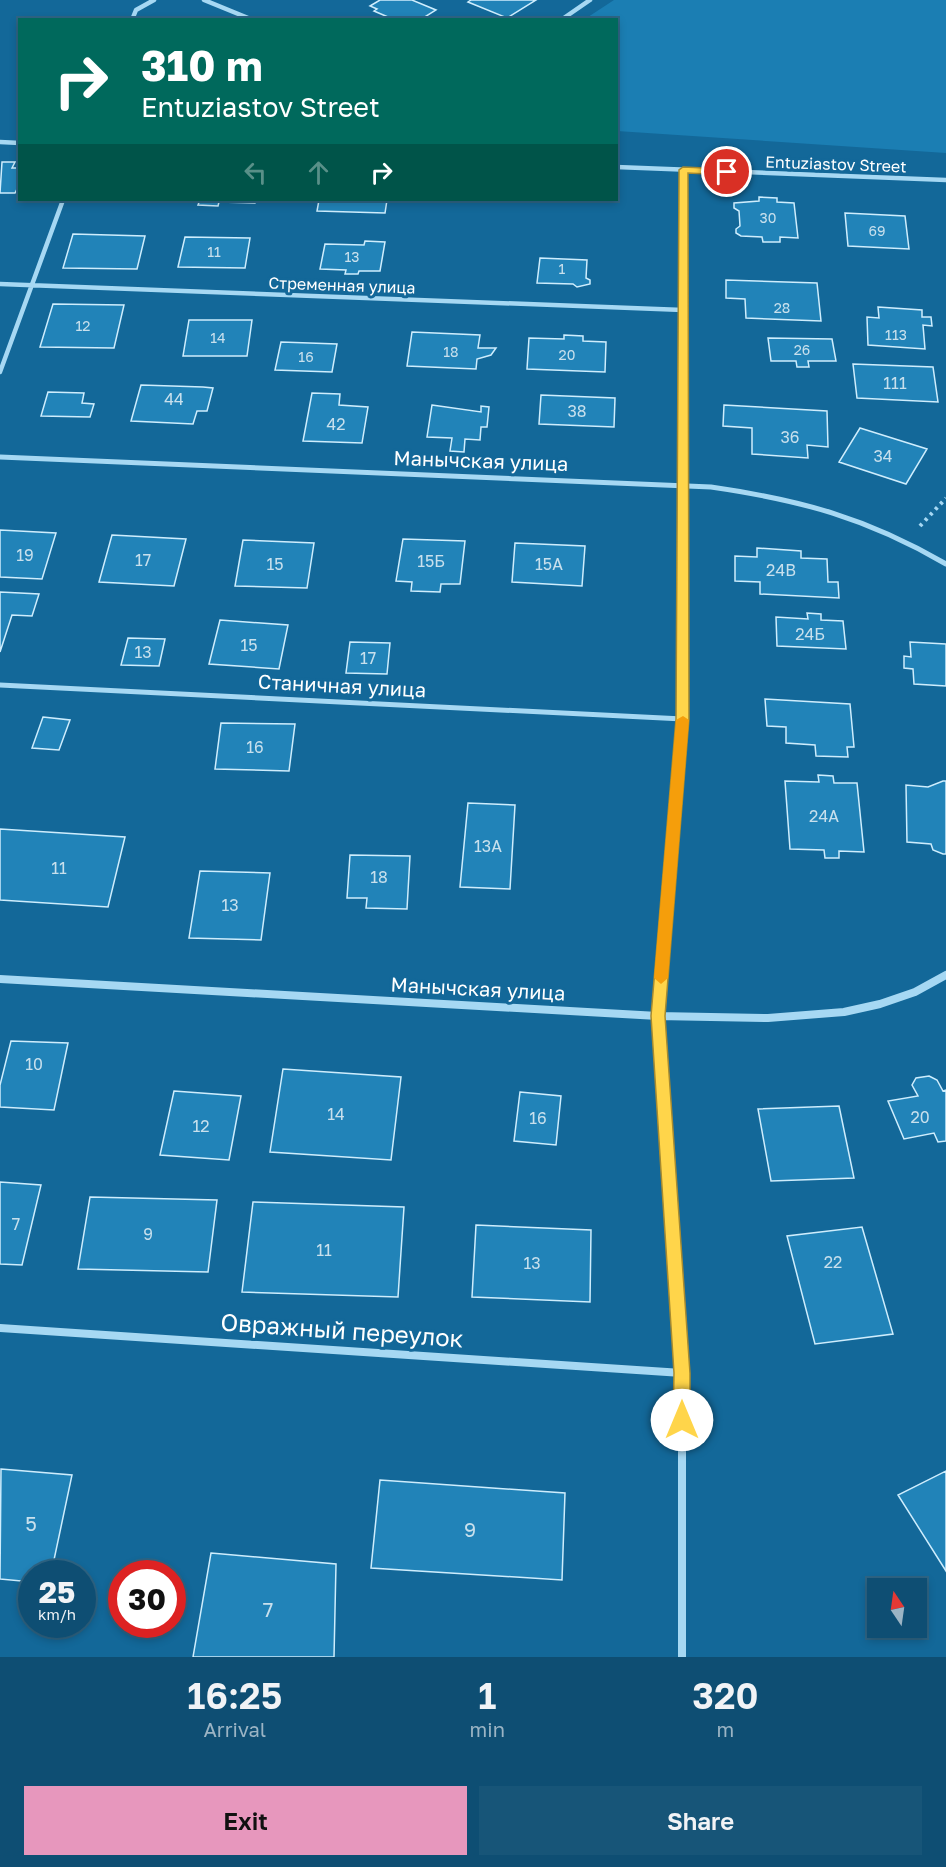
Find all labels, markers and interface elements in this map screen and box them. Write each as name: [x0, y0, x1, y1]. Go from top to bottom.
text: 310 m: [141, 40, 263, 90]
icon: right: [42, 42, 120, 120]
text: Entuziastov Street: [141, 91, 380, 123]
pin: [701, 146, 752, 197]
street label: Entuziastov Street: [765, 152, 907, 176]
icon: arrive: [710, 155, 743, 188]
icon: left: [239, 156, 272, 189]
icon: ahead: [302, 156, 335, 189]
icon: right: [365, 156, 398, 189]
house number: 30: [760, 209, 776, 226]
house number: 69: [869, 222, 885, 239]
house number: 11: [207, 243, 221, 260]
house number: 13: [345, 248, 359, 265]
house number: 1: [559, 260, 566, 277]
street label: Стременная улица: [268, 272, 416, 298]
house number: 28: [774, 299, 790, 316]
house number: 12: [76, 317, 90, 334]
house number: 113: [885, 326, 907, 343]
house number: 14: [210, 329, 226, 346]
house number: 26: [794, 341, 810, 358]
house number: 18: [443, 343, 459, 360]
house number: 20: [559, 346, 575, 363]
house number: 16: [298, 348, 314, 365]
house number: 111: [883, 373, 907, 393]
house number: 44: [164, 389, 184, 409]
house number: 38: [567, 401, 587, 421]
house number: 42: [326, 414, 346, 434]
house number: 36: [780, 427, 800, 447]
street label: Манычская улица: [393, 445, 569, 475]
house number: 34: [873, 446, 893, 466]
house number: 19: [16, 545, 34, 565]
house number: 17: [135, 550, 151, 570]
house number: 15Б: [417, 551, 445, 571]
house number: 15: [266, 554, 284, 574]
house number: 15А: [535, 554, 563, 574]
house number: 24В: [766, 560, 796, 580]
house number: 24Б: [795, 624, 825, 644]
house number: 15: [240, 635, 258, 655]
house number: 13: [134, 642, 152, 662]
house number: 17: [360, 648, 376, 668]
street label: Станичная улица: [257, 669, 427, 701]
house number: 16: [246, 737, 264, 757]
house number: 24А: [809, 806, 839, 826]
house number: 13А: [474, 836, 502, 856]
house number: 11: [51, 858, 67, 878]
house number: 18: [370, 867, 388, 887]
house number: 13: [221, 895, 239, 915]
street label: Манычская улица: [390, 971, 566, 1005]
house number: 10: [25, 1054, 43, 1074]
house number: 14: [327, 1104, 345, 1124]
house number: 20: [910, 1107, 930, 1127]
house number: 16: [529, 1108, 547, 1128]
house number: 12: [192, 1116, 210, 1136]
house number: 7: [12, 1214, 20, 1234]
house number: 9: [143, 1224, 153, 1244]
house number: 11: [316, 1240, 332, 1260]
house number: 22: [824, 1252, 842, 1272]
house number: 13: [523, 1253, 541, 1273]
street label: Овражный переулок: [220, 1307, 465, 1352]
position arrow: [650, 1388, 714, 1452]
house number: 5: [25, 1511, 37, 1535]
house number: 9: [464, 1517, 476, 1541]
speed limit sign: 30: [108, 1560, 186, 1638]
text: 25: [39, 1574, 75, 1610]
north arrow: [867, 1578, 927, 1638]
map controls: [867, 1578, 927, 1638]
house number: 7: [263, 1597, 273, 1621]
text: km/h: [38, 1605, 76, 1623]
text: 16:25: [187, 1674, 282, 1717]
text: 1: [478, 1674, 496, 1717]
text: 320: [692, 1674, 759, 1717]
text: Arrival: [203, 1717, 266, 1741]
text: min: [470, 1717, 505, 1741]
text: m: [717, 1717, 734, 1741]
button: Exit: [24, 1786, 467, 1855]
button: Share: [479, 1786, 922, 1855]

